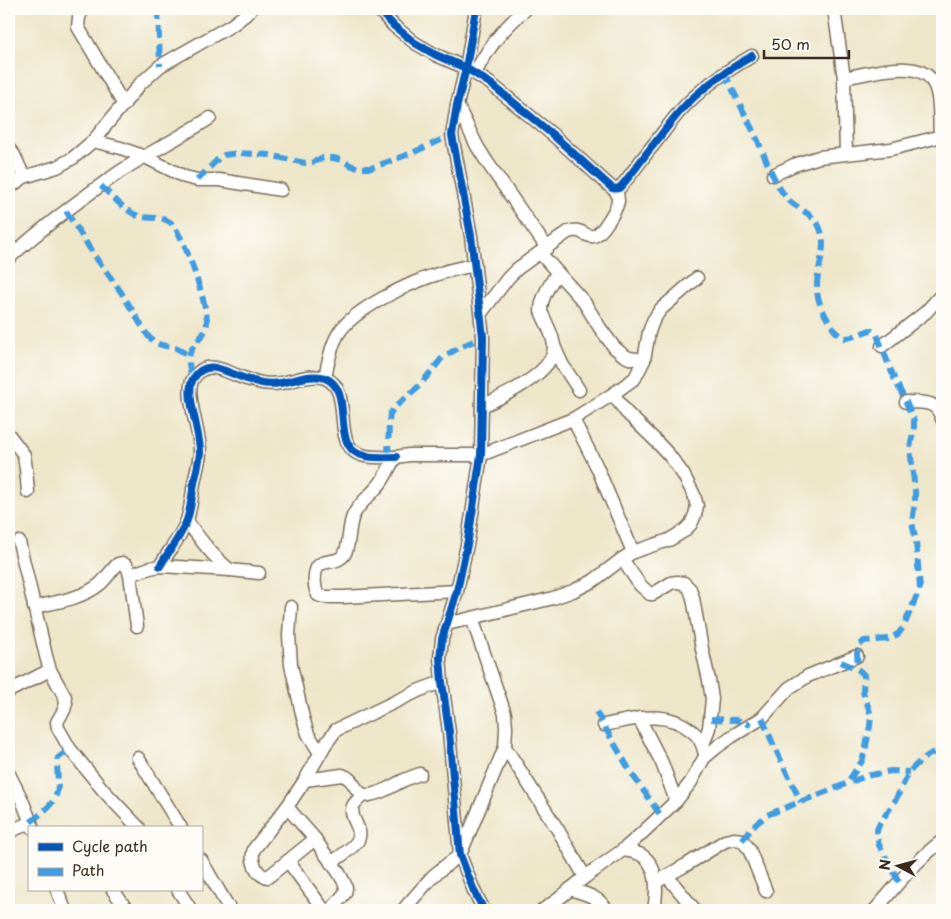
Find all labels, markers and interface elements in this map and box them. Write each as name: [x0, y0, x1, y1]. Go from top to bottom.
scale bar: [764, 28, 848, 60]
text: 50 m: [771, 32, 810, 55]
legend: [28, 826, 202, 892]
text: Cycle path: [72, 834, 148, 857]
north arrow: [874, 842, 924, 892]
text: Path: [72, 858, 104, 881]
text: N: [874, 858, 896, 871]

